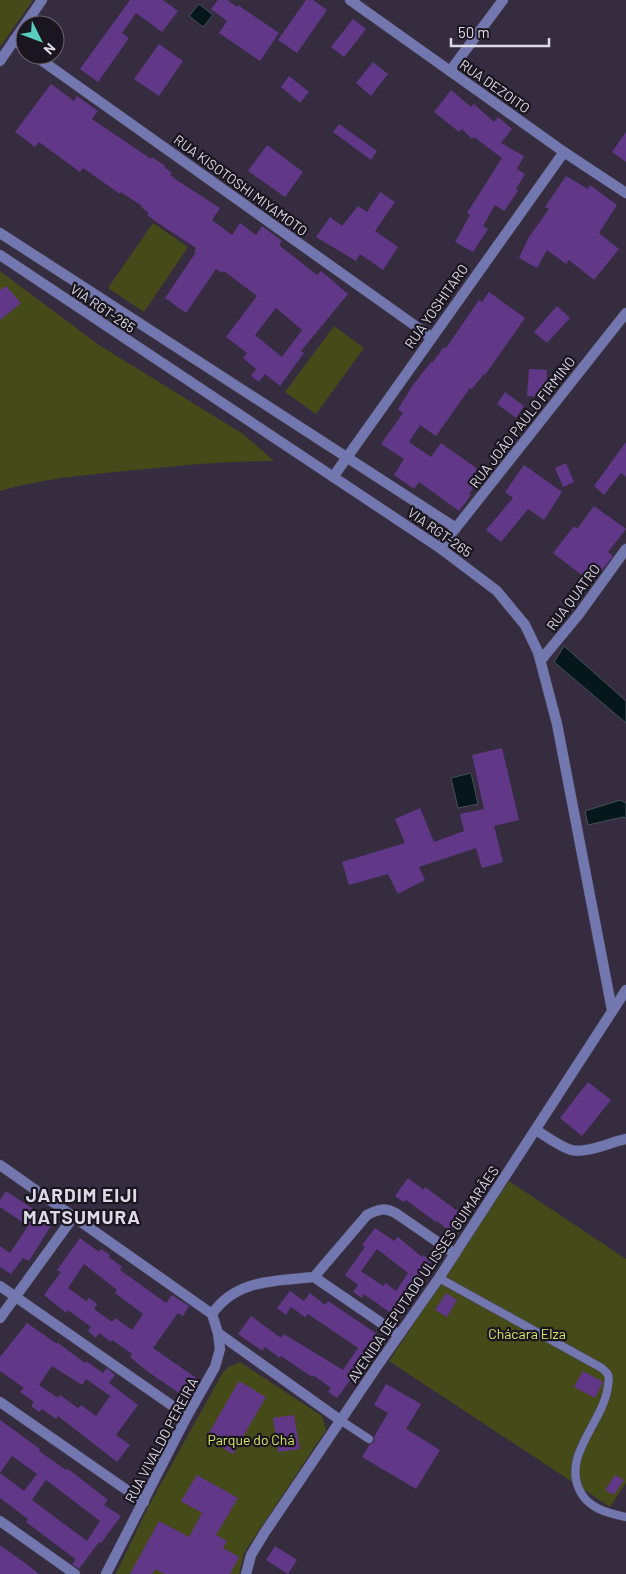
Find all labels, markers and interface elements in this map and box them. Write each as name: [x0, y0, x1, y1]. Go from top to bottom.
north arrow: [15, 15, 65, 65]
scale bar: [451, 15, 548, 47]
text: 50 m: [458, 23, 490, 41]
text: N: [41, 40, 59, 58]
street label: RUA DEZOITO: [457, 56, 533, 116]
street label: RUA KISOTOSHI MIYAMOTO: [171, 131, 311, 239]
street label: RUA YOSHITARO: [401, 261, 471, 351]
street label: VIA RGT-265: [67, 280, 139, 336]
street label: RUA JOÃO PAULO FIRMINO: [465, 353, 579, 491]
street label: VIA RGT-265: [405, 504, 475, 560]
street label: RUA QUATRO: [543, 560, 603, 634]
street label: AVENIDA DEPUTADO ULISSES GUIMARÃES: [344, 1162, 502, 1386]
district label: JARDIM EIJI MATSUMURA: [23, 1183, 141, 1228]
park label: Chácara Elza: [488, 1325, 566, 1342]
street label: RUA VIVALDO PEREIRA: [121, 1374, 201, 1505]
park label: Parque do Chá: [207, 1431, 295, 1448]

